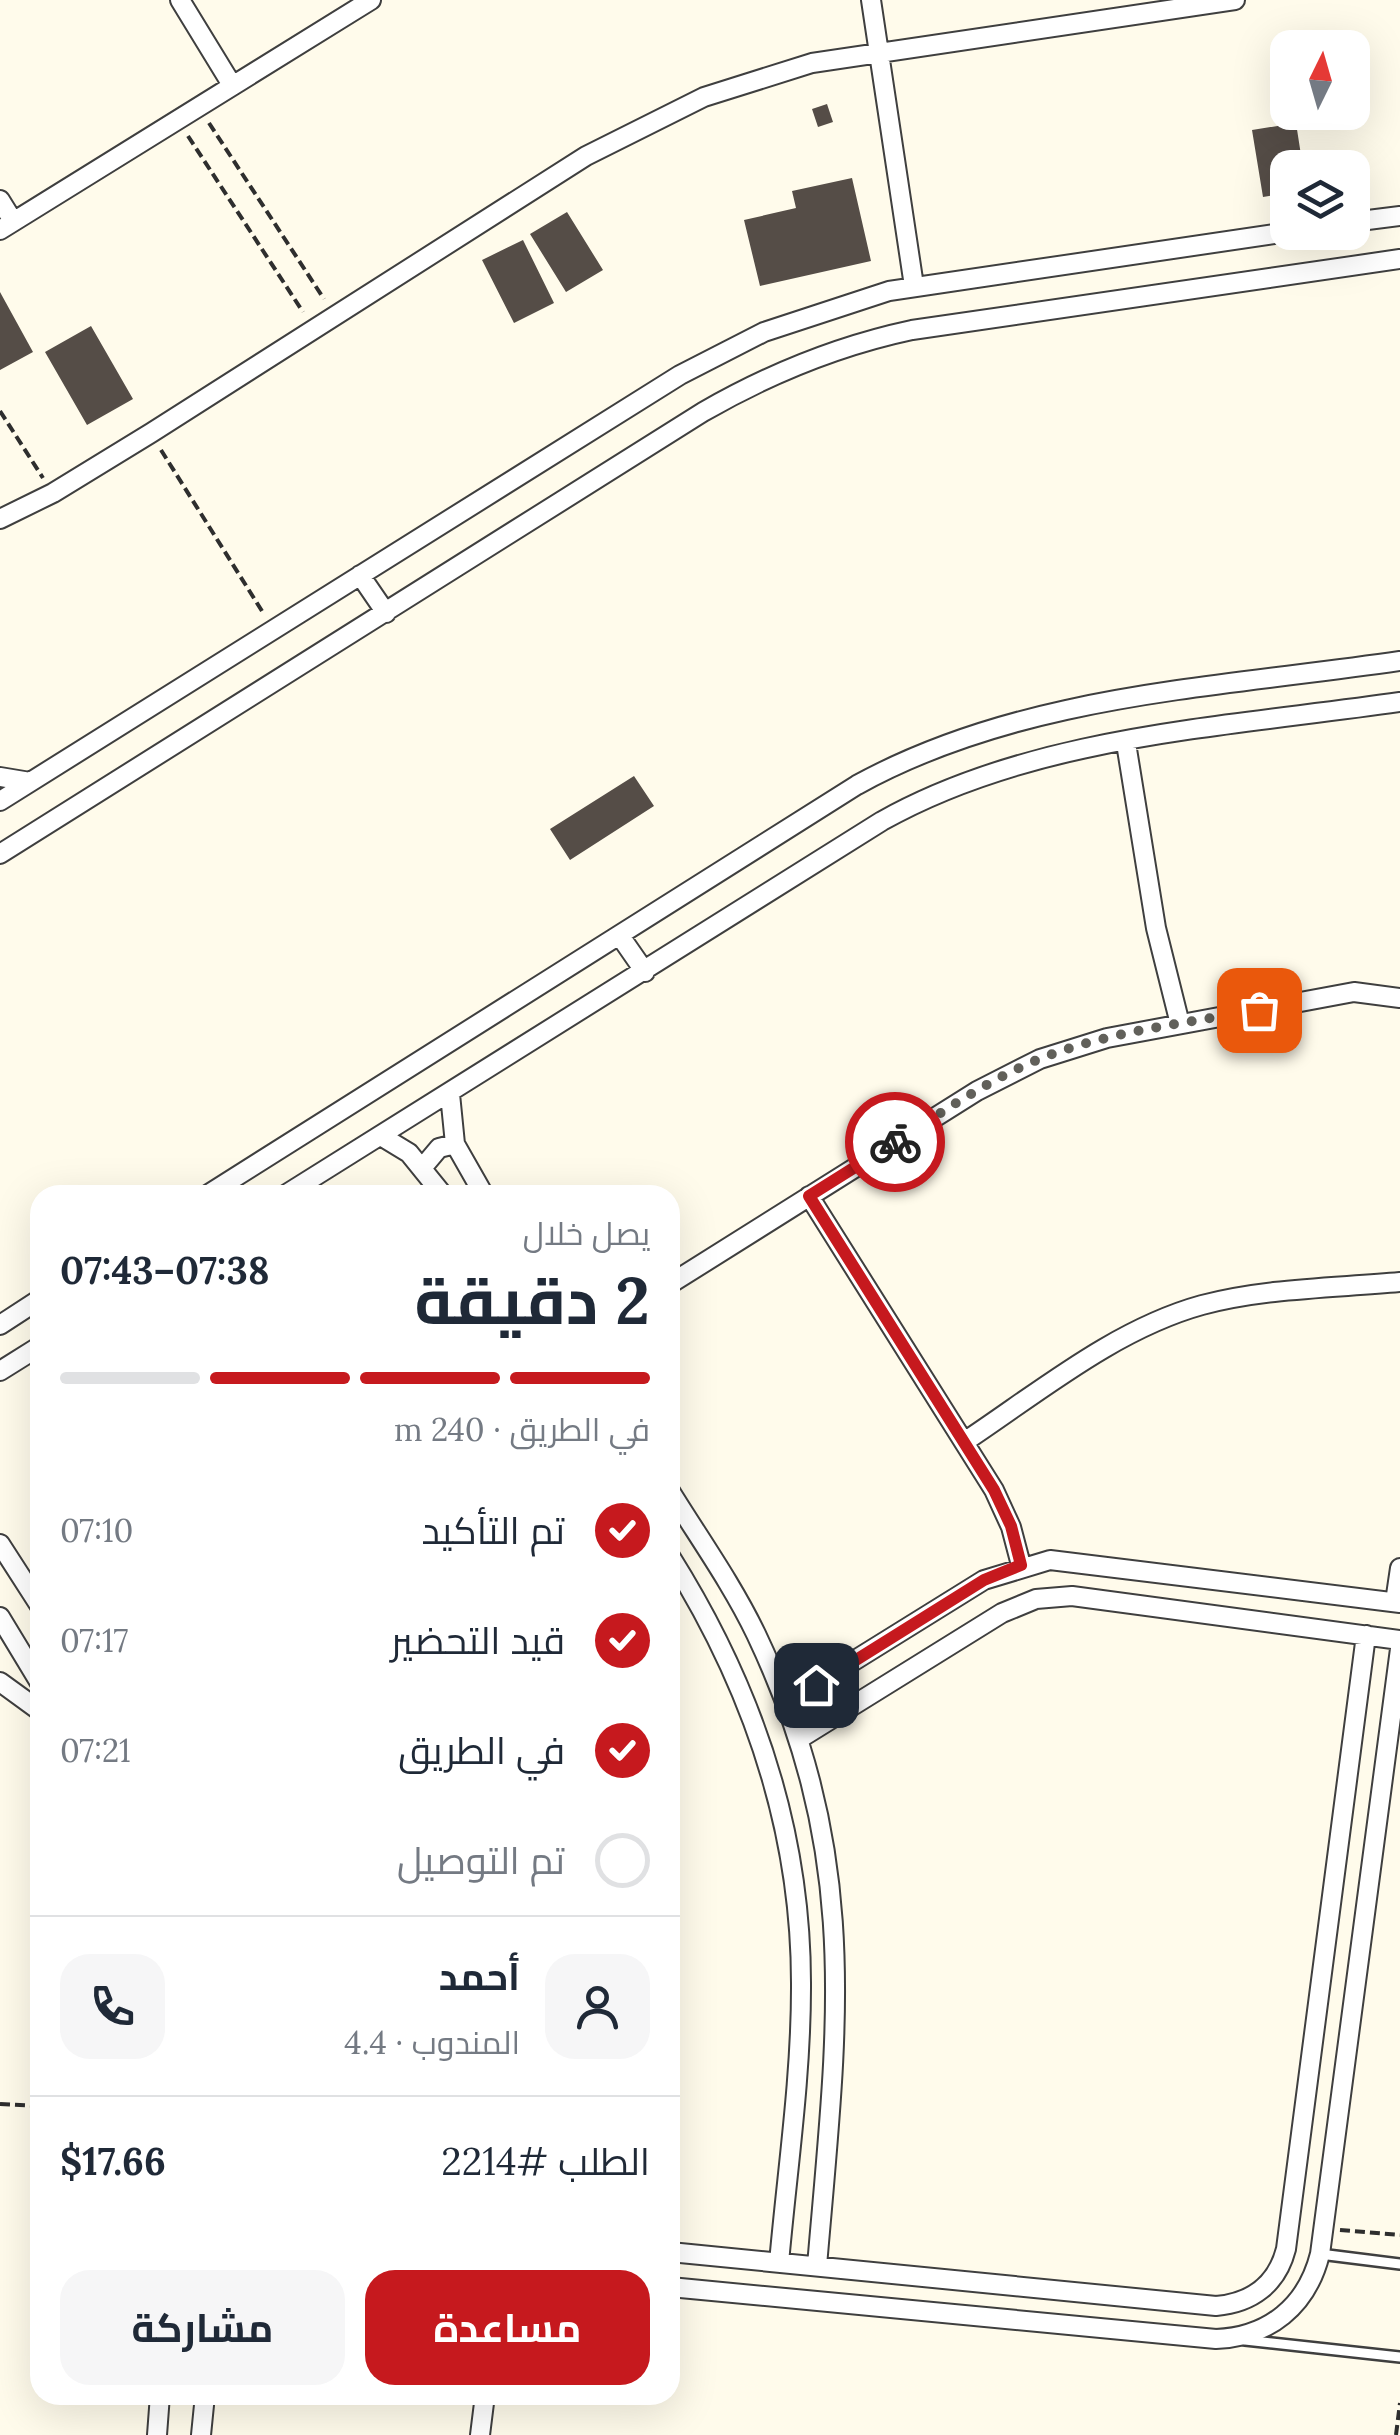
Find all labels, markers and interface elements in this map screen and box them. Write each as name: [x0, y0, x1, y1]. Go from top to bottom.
north arrow: [1270, 30, 1370, 130]
map controls: [1270, 30, 1370, 250]
button: layers: [1270, 150, 1370, 250]
pin: [1217, 968, 1302, 1053]
icon: bag: [1232, 983, 1287, 1038]
courier: [845, 1092, 945, 1192]
icon: bike: [868, 1115, 923, 1170]
text: يصل خلال: [523, 1213, 650, 1254]
text: 07:38–07:43: [60, 1246, 269, 1294]
text: 2 دقيقة: [414, 1259, 650, 1342]
text: في الطريق · 240 m: [394, 1409, 650, 1450]
icon: check: [595, 1503, 650, 1558]
text: تم التأكيد: [422, 1506, 565, 1554]
text: 07:10: [60, 1510, 133, 1551]
icon: check: [595, 1613, 650, 1668]
text: قيد التحضير: [391, 1616, 565, 1664]
text: 07:17: [60, 1620, 128, 1661]
pin: [774, 1643, 859, 1728]
icon: home: [789, 1658, 844, 1713]
icon: check: [595, 1723, 650, 1778]
text: في الطريق: [398, 1726, 565, 1774]
text: 07:21: [60, 1730, 131, 1771]
text: تم التوصيل: [397, 1836, 565, 1884]
text: أحمد: [439, 1952, 520, 2000]
button: phone: [60, 1954, 165, 2059]
button: person: [545, 1954, 650, 2059]
text: المندوب · 4.4: [344, 2022, 520, 2063]
text: $17.66: [60, 2137, 166, 2185]
text: الطلب #2214: [441, 2137, 650, 2185]
button: مشاركة: [60, 2270, 345, 2385]
button: مساعدة: [365, 2270, 650, 2385]

